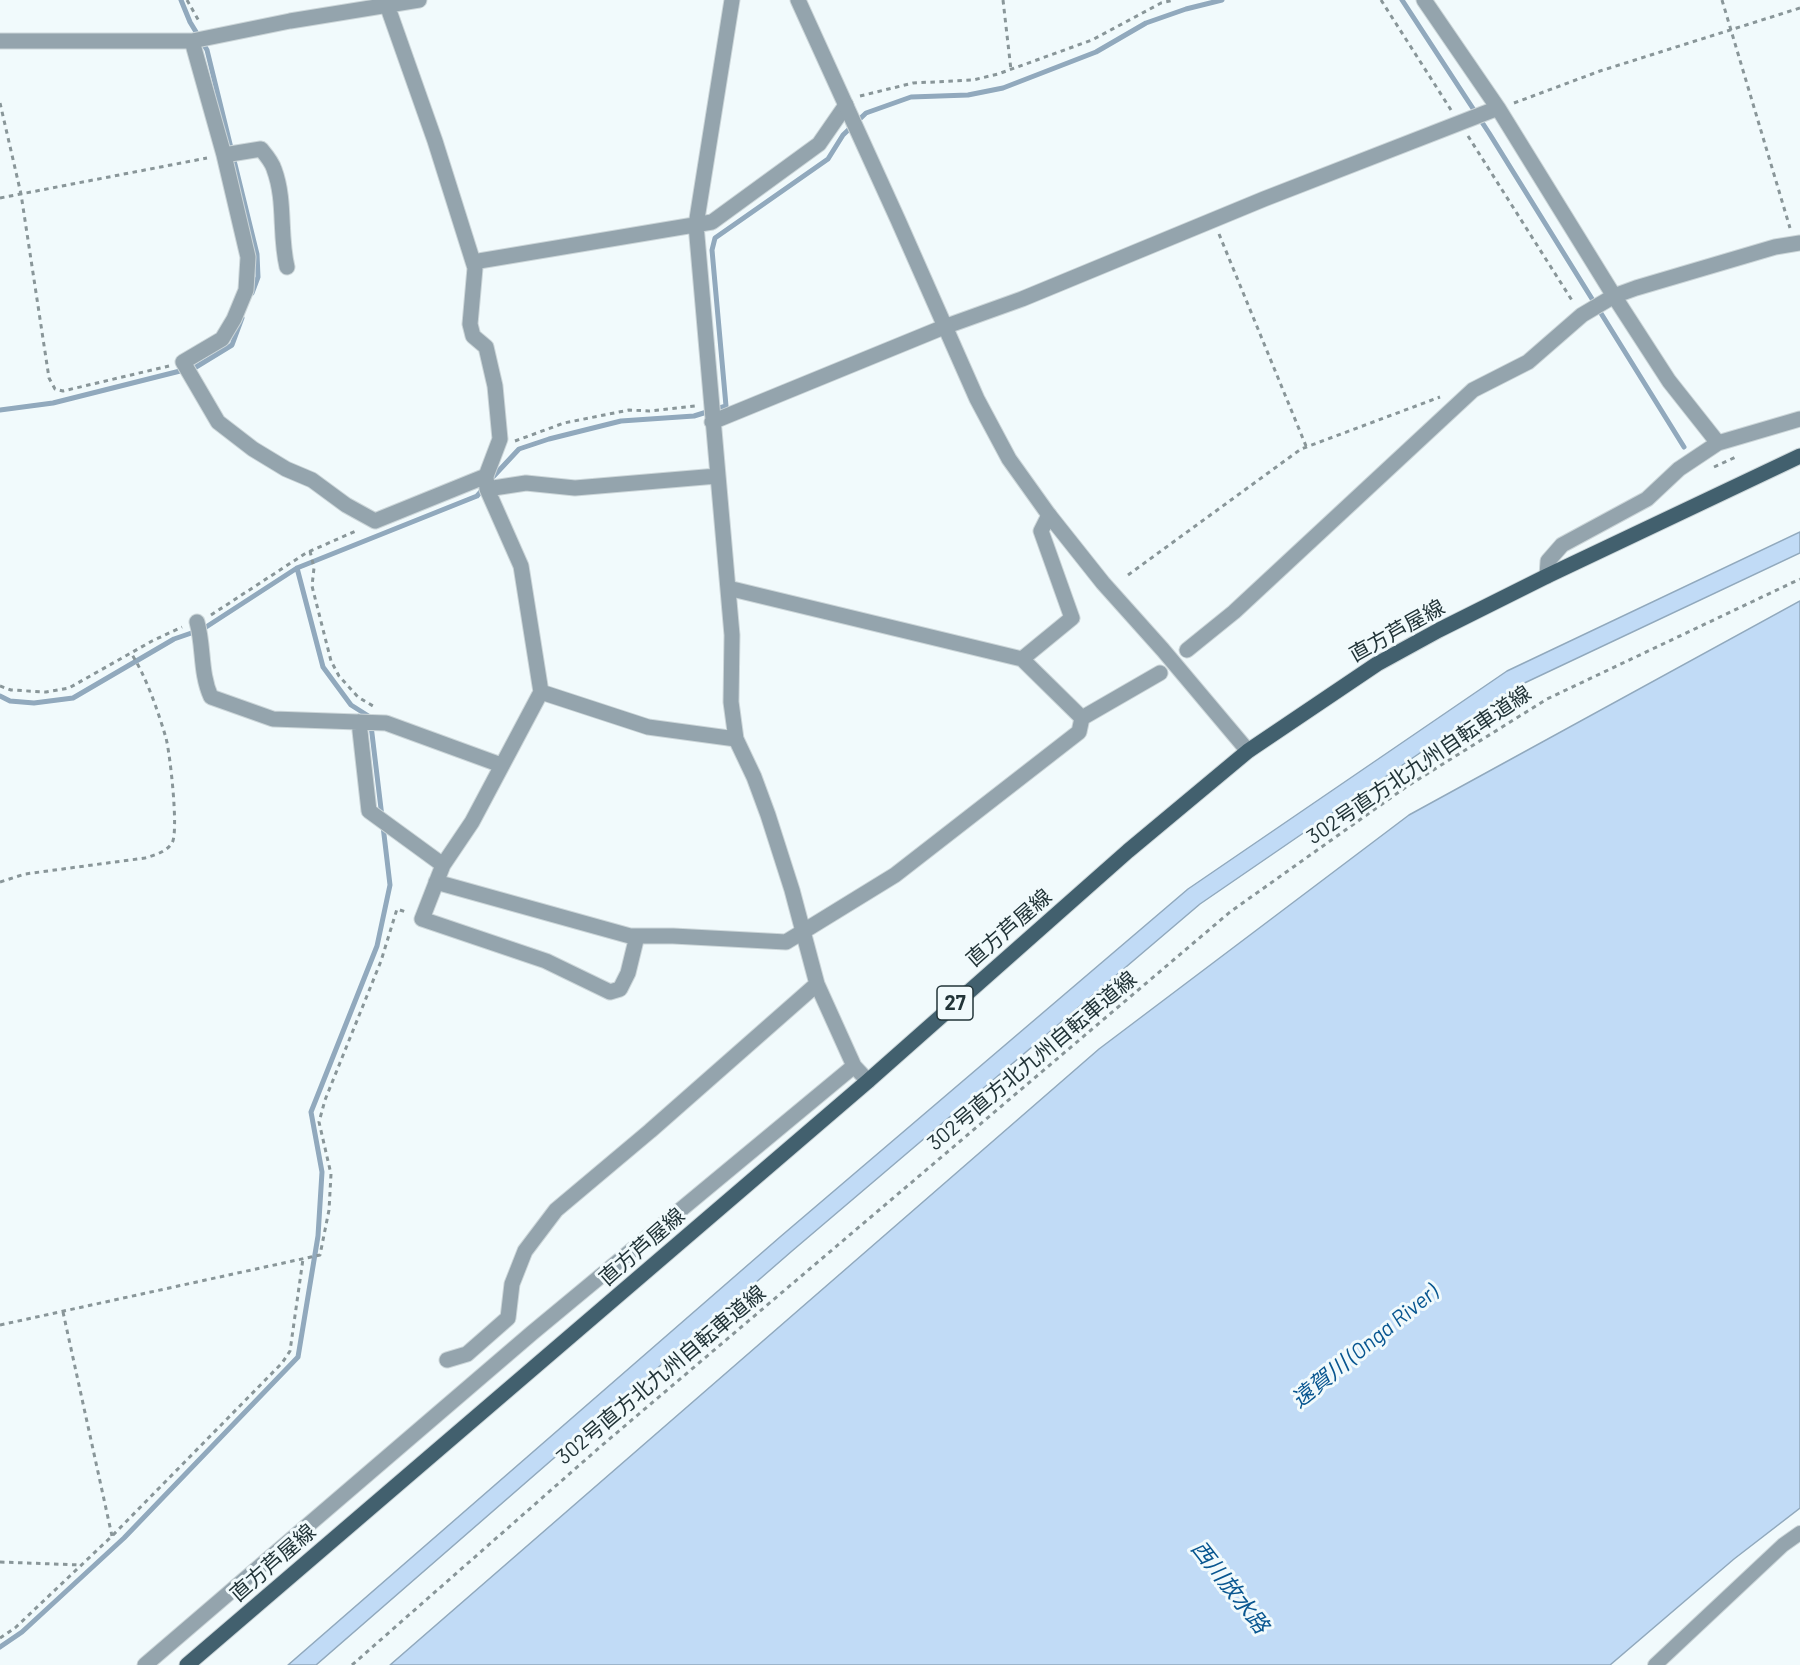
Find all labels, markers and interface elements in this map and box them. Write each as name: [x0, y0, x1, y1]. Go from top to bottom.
street label: 直方芦屋線: [1345, 595, 1449, 667]
street label: 302号直方北九州自転車道線: [1302, 680, 1536, 850]
street label: 直方芦屋線: [961, 884, 1057, 972]
street label: 302号直方北九州自転車道線: [922, 966, 1142, 1156]
road number: 27: [937, 986, 973, 1020]
street label: 直方芦屋線: [594, 1203, 690, 1291]
water label: 遠賀川 (Onga River): [1286, 1279, 1444, 1413]
street label: 302号直方北九州自転車道線: [551, 1280, 771, 1470]
street label: 直方芦屋線: [225, 1519, 321, 1607]
water label: 西川放水路: [1186, 1536, 1274, 1638]

